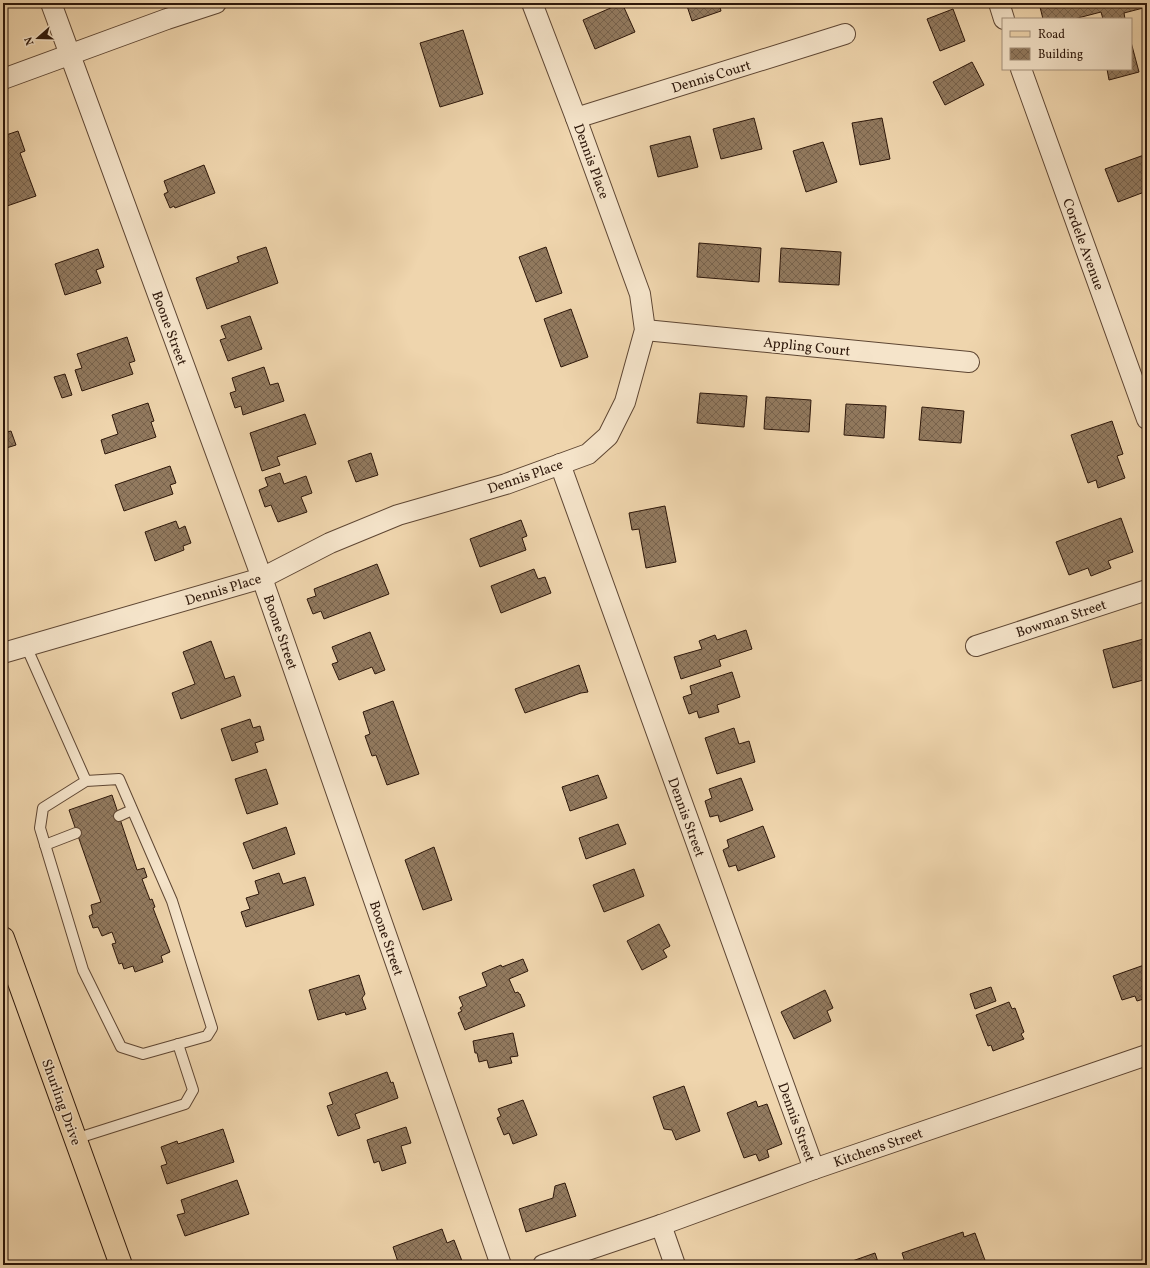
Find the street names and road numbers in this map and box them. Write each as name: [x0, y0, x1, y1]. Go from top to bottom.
street label: Dennis Court: [670, 56, 753, 98]
street label: Dennis Place: [568, 121, 613, 202]
street label: Cordele Avenue: [1057, 196, 1108, 293]
street label: Boone Street: [146, 289, 191, 369]
street label: Appling Court: [762, 333, 851, 362]
street label: Dennis Place: [485, 455, 566, 499]
street label: Dennis Place: [183, 570, 264, 611]
street label: Boone Street: [258, 592, 301, 673]
street label: Bowman Street: [1014, 596, 1109, 643]
street label: Dennis Street: [662, 775, 709, 860]
street label: Boone Street: [364, 898, 407, 979]
street label: Shurling Drive: [36, 1057, 85, 1149]
street label: Dennis Street: [772, 1080, 819, 1165]
street label: Kitchens Street: [831, 1124, 926, 1173]

